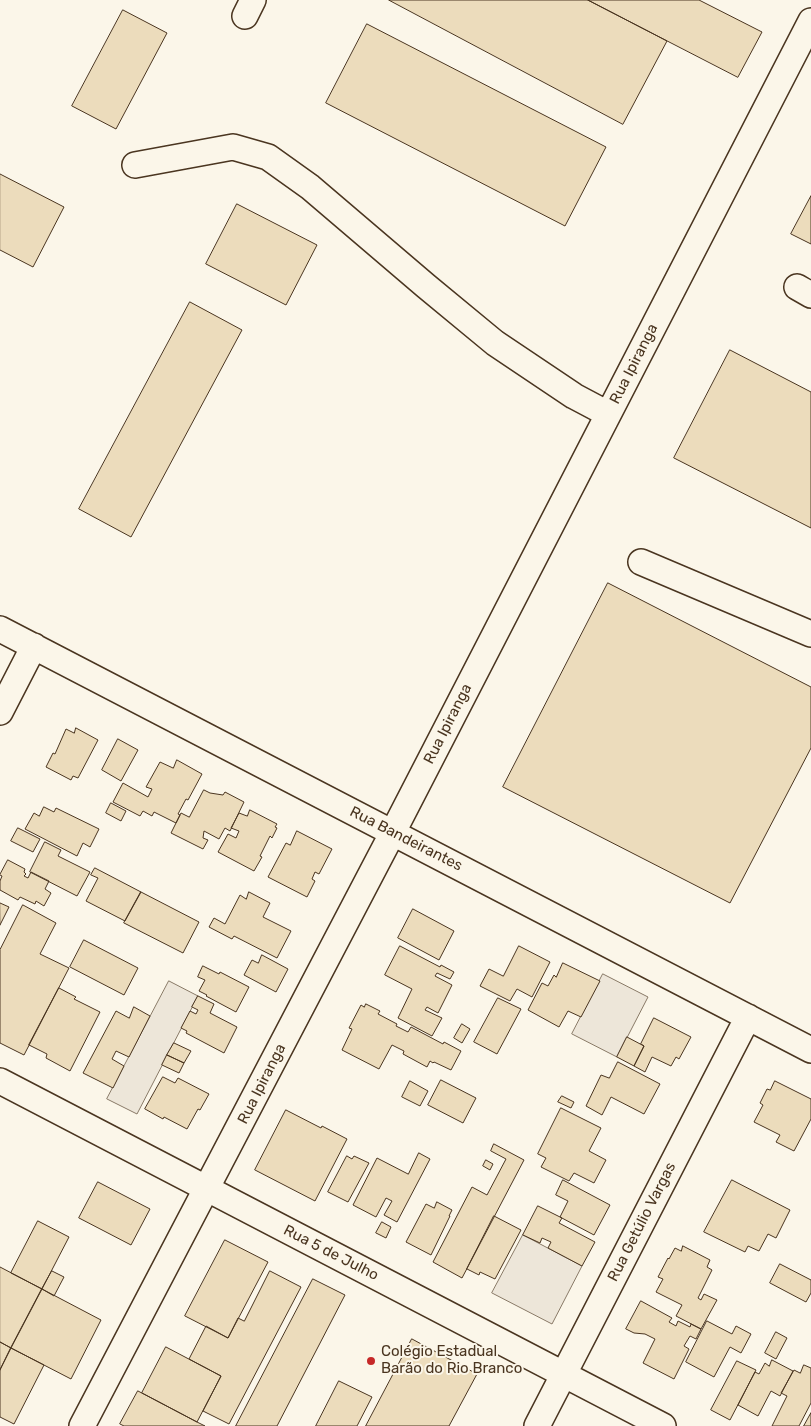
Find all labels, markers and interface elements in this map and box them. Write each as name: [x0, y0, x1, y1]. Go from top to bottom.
street label: Rua Ipiranga: [606, 321, 662, 407]
street label: Rua Ipiranga: [420, 681, 476, 767]
street label: Rua Bandeirantes: [347, 803, 465, 875]
street label: Rua Ipiranga: [234, 1041, 290, 1127]
street label: Rua Getúlio Vargas: [604, 1159, 680, 1285]
street label: Rua 5 de Julho: [280, 1221, 382, 1285]
place label: Colégio Estadual Barão do Rio Branco: [381, 1343, 522, 1378]
marker: Colégio Estadual Barão do Rio Branco: [365, 1355, 377, 1367]

